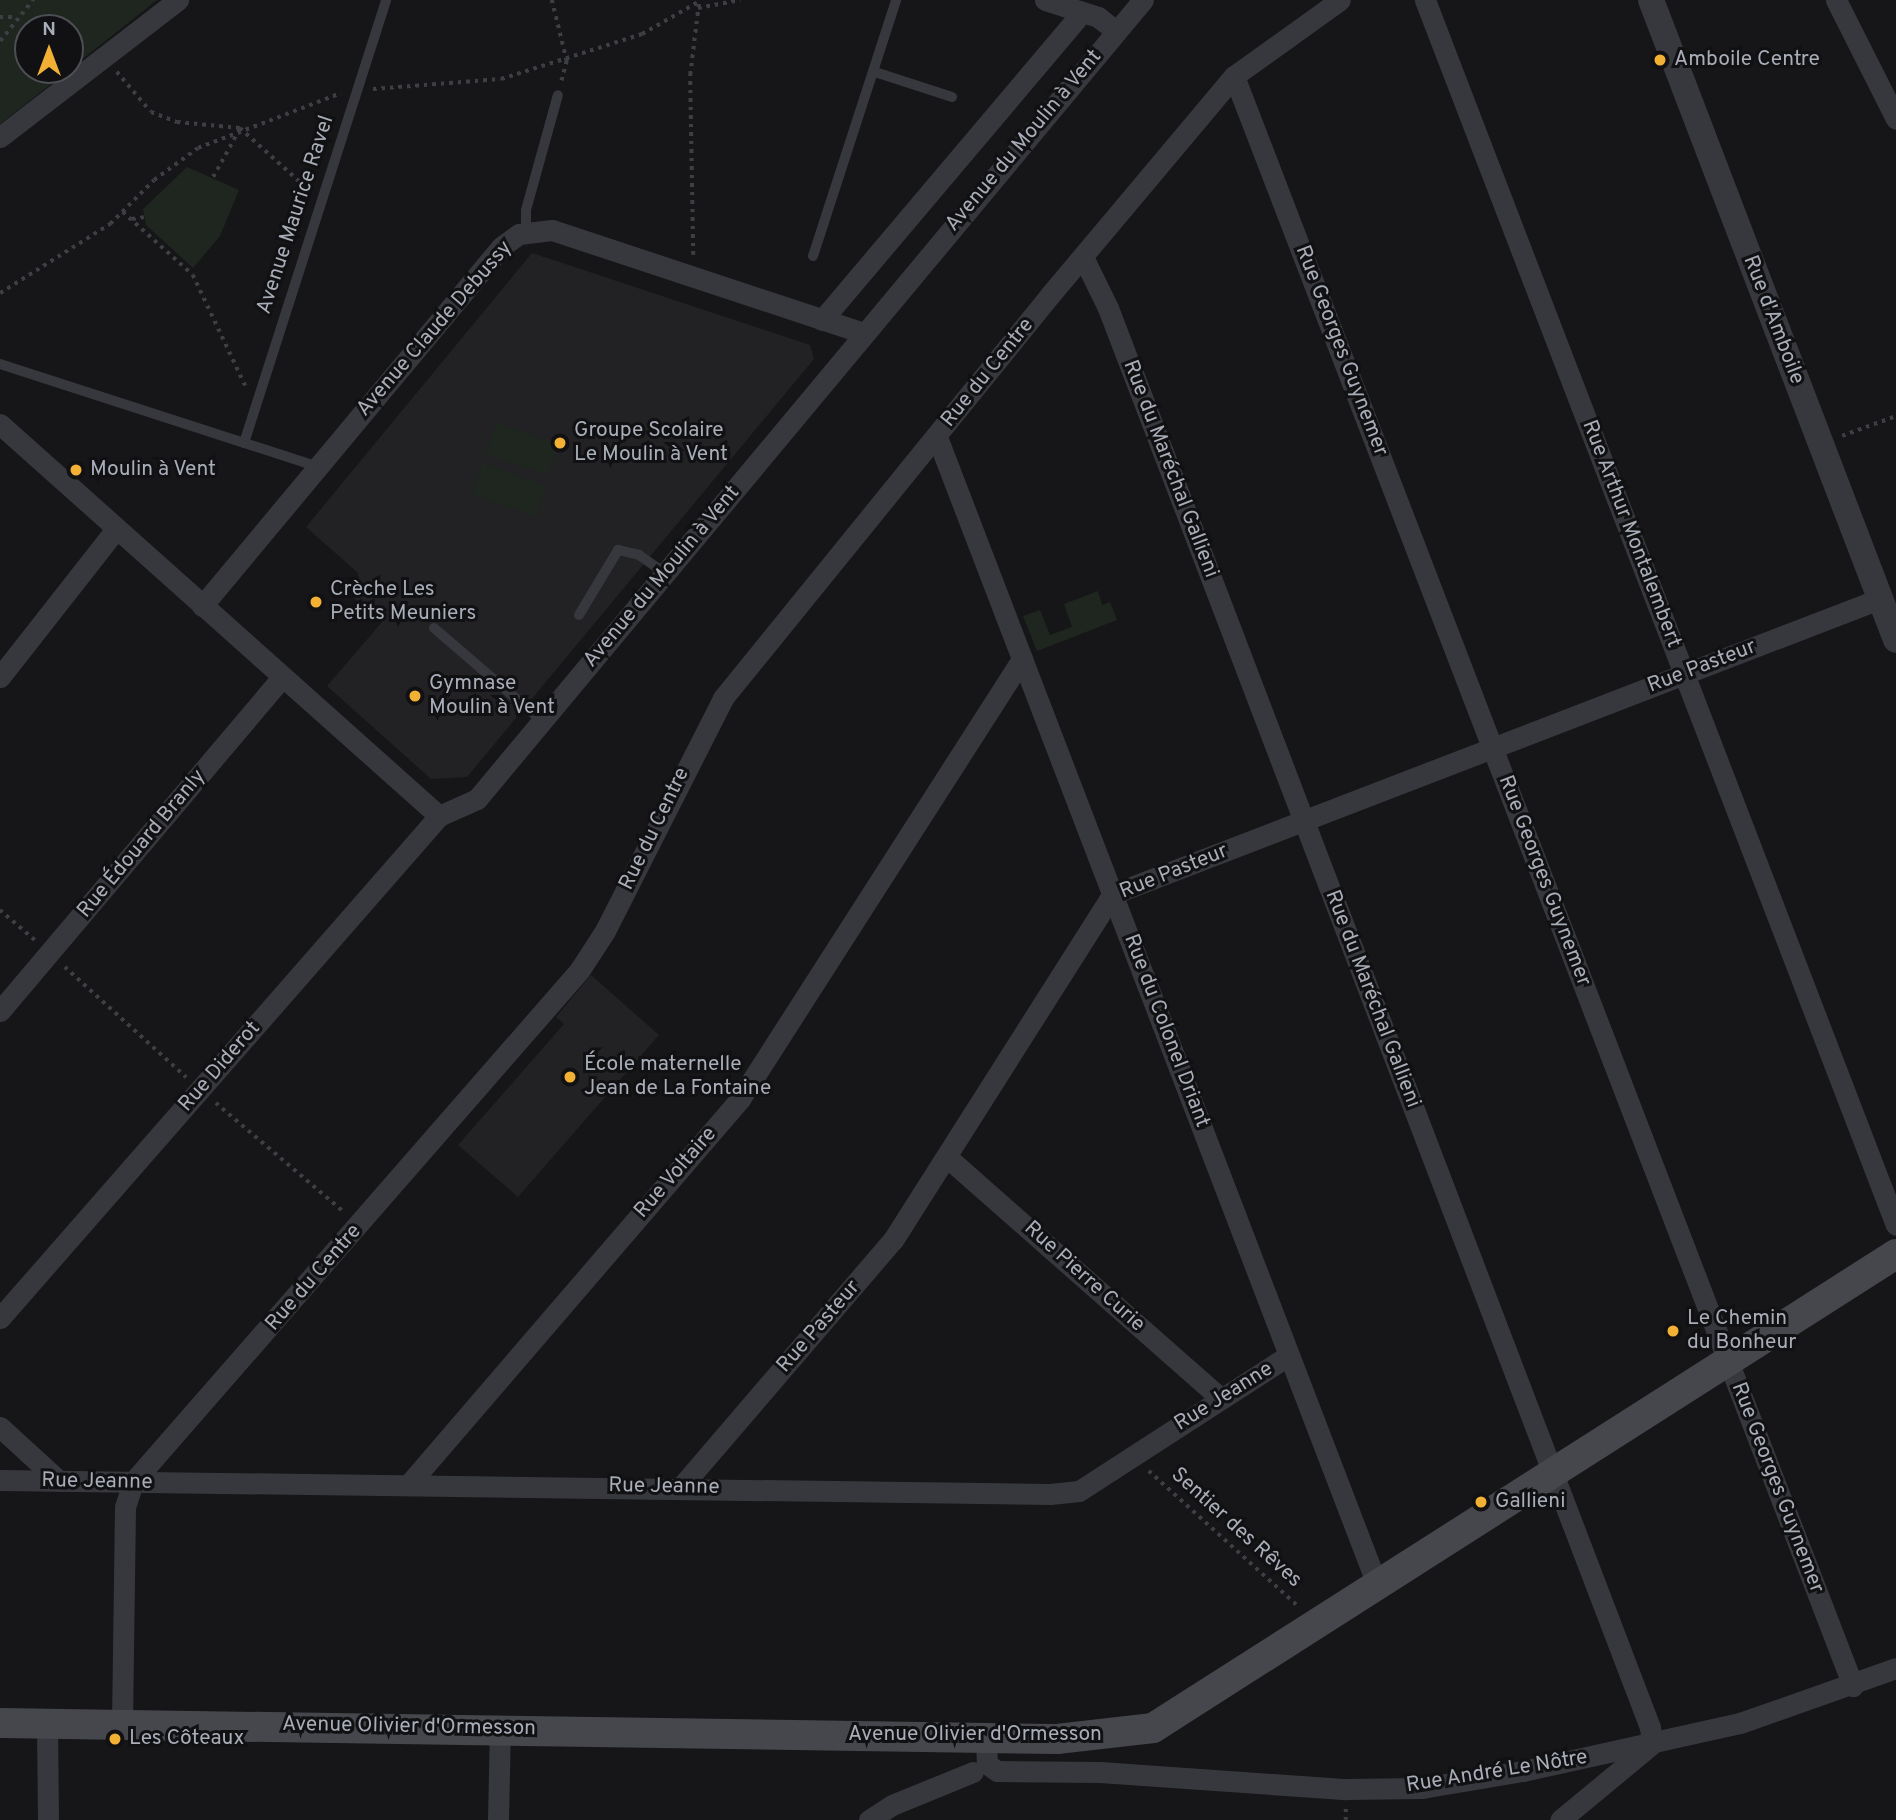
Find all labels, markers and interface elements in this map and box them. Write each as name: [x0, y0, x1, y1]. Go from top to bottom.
north arrow: [14, 14, 84, 84]
text: N: [42, 18, 56, 42]
street label: Avenue du Moulin à Vent: [940, 45, 1108, 237]
place label: Amboile Centre: [1674, 47, 1820, 73]
marker: Amboile Centre: [1652, 52, 1668, 68]
street label: Avenue Maurice Ravel: [252, 113, 340, 317]
street label: Avenue Claude Debussy: [352, 236, 518, 422]
street label: Rue Georges Guynemer: [1289, 242, 1393, 460]
street label: Rue d'Amboile: [1737, 252, 1809, 388]
street label: Rue du Centre: [936, 313, 1040, 433]
street label: Rue du Maréchal Gallieni: [1117, 357, 1223, 581]
street label: Rue Arthur Montalembert: [1576, 416, 1686, 652]
place label: Groupe Scolaire Le Moulin à Vent: [574, 418, 729, 468]
marker: Groupe Scolaire Le Moulin à Vent: [552, 435, 568, 451]
place label: Moulin à Vent: [90, 457, 217, 483]
marker: Moulin à Vent: [68, 462, 84, 478]
street label: Avenue du Moulin à Vent: [578, 481, 746, 673]
place label: Crèche Les Petits Meuniers: [330, 577, 476, 627]
marker: Crèche Les Petits Meuniers: [308, 594, 324, 610]
street label: Rue Pasteur: [1644, 635, 1760, 699]
place label: Gymnase Moulin à Vent: [429, 671, 556, 721]
marker: Gymnase Moulin à Vent: [407, 688, 423, 704]
street label: Rue du Centre: [615, 764, 695, 894]
street label: Rue Édouard Branly: [73, 765, 211, 923]
street label: Rue Georges Guynemer: [1492, 772, 1596, 990]
street label: Rue Pasteur: [1116, 839, 1232, 905]
street label: Rue du Maréchal Gallieni: [1319, 887, 1425, 1111]
street label: Rue du Colonel Driant: [1117, 931, 1215, 1131]
street label: Rue Diderot: [174, 1017, 266, 1117]
place label: École maternelle Jean de La Fontaine: [584, 1052, 771, 1102]
marker: École maternelle Jean de La Fontaine: [562, 1069, 578, 1085]
street label: Rue Voltaire: [629, 1122, 723, 1224]
street label: Rue Pierre Curie: [1018, 1216, 1150, 1338]
street label: Rue du Centre: [261, 1220, 367, 1336]
street label: Rue Pasteur: [772, 1276, 866, 1378]
place label: Le Chemin du Bonheur: [1687, 1306, 1797, 1356]
marker: Le Chemin du Bonheur: [1665, 1323, 1681, 1339]
street label: Rue Jeanne: [1170, 1357, 1278, 1437]
street label: Rue Georges Guynemer: [1725, 1379, 1829, 1597]
street label: Sentier des Rêves: [1165, 1463, 1307, 1593]
street label: Rue Jeanne: [41, 1468, 153, 1496]
street label: Rue Jeanne: [608, 1473, 720, 1501]
place label: Gallieni: [1495, 1489, 1565, 1515]
marker: Gallieni: [1473, 1494, 1489, 1510]
street label: Avenue Olivier d'Ormesson: [282, 1712, 536, 1742]
street label: Avenue Olivier d'Ormesson: [848, 1722, 1102, 1748]
place label: Les Côteaux: [129, 1726, 244, 1752]
marker: Les Côteaux: [107, 1731, 123, 1747]
street label: Rue André Le Nôtre: [1404, 1745, 1590, 1799]

